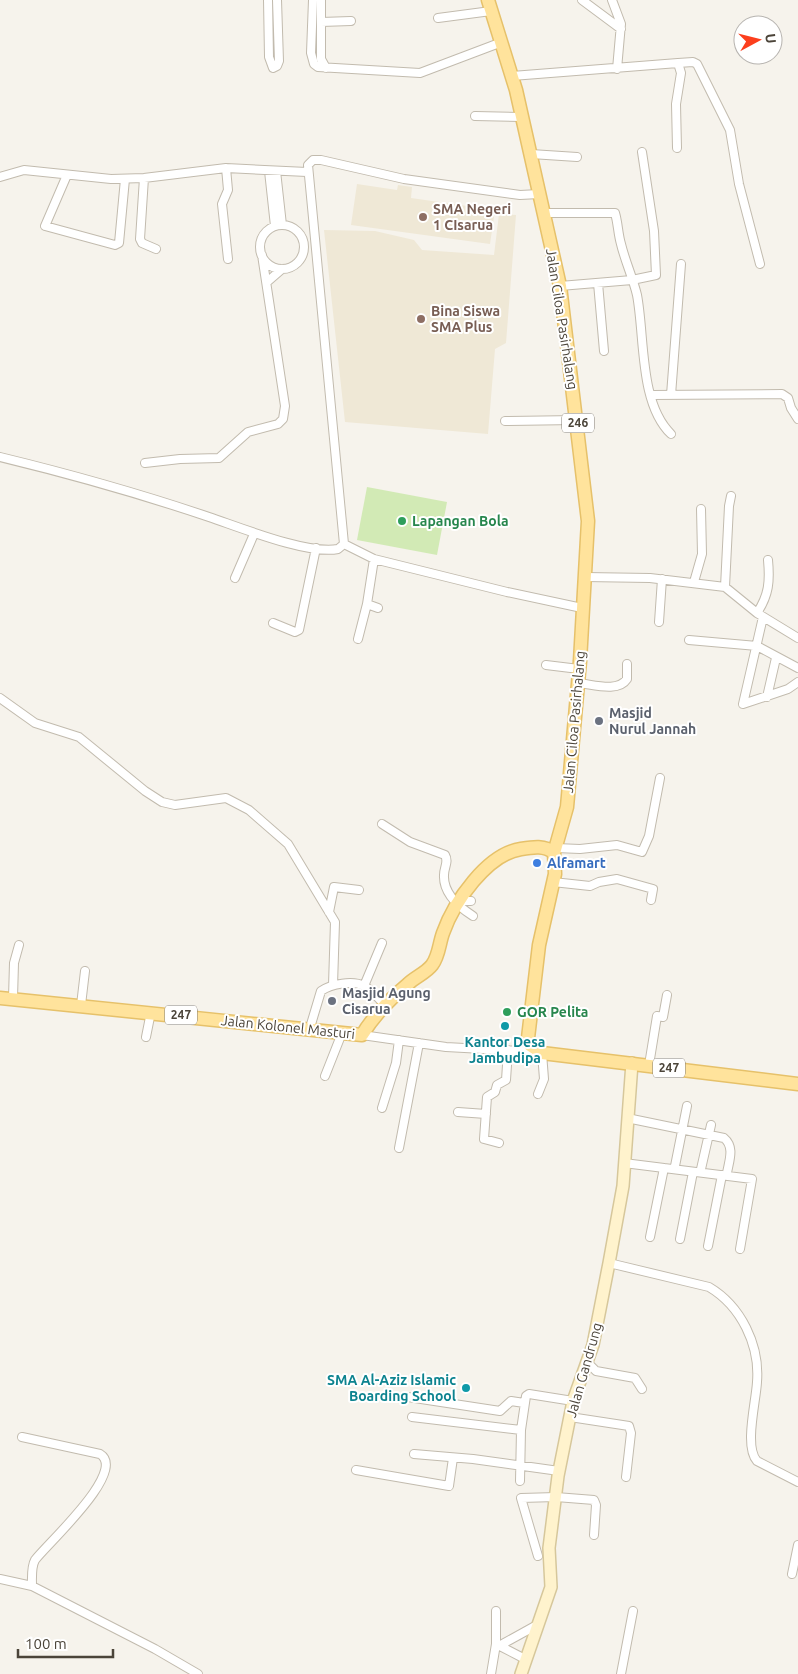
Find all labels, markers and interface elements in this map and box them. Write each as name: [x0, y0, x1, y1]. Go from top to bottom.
north arrow: [733, 15, 783, 65]
text: U: [762, 33, 779, 44]
place label: SMA Negeri 1 CIsarua: [433, 201, 511, 233]
marker: SMA Negeri 1 CIsarua: [417, 211, 429, 223]
street label: Jalan Ciloa Pasirhalang: [543, 247, 581, 391]
place label: Bina Siswa SMA Plus: [431, 303, 500, 335]
marker: Bina Siswa SMA Plus: [415, 313, 427, 325]
road number: 246: [562, 413, 594, 432]
place label: Lapangan Bola: [412, 513, 509, 529]
marker: Lapangan Bola: [396, 515, 408, 527]
street label: Jalan Ciloa Pasirhalang: [560, 650, 588, 794]
place label: Masjid Nurul Jannah: [609, 705, 696, 737]
marker: Masjid Nurul Jannah: [593, 715, 605, 727]
place label: Alfamart: [547, 855, 606, 871]
marker: Alfamart: [531, 857, 543, 869]
place label: Masjid Agung Cisarua: [342, 985, 431, 1017]
marker: Masjid Agung Cisarua: [326, 995, 338, 1007]
place label: GOR Pelita: [517, 1004, 588, 1020]
road number: 247: [165, 1006, 197, 1024]
marker: GOR Pelita: [501, 1006, 513, 1018]
street label: Jalan Kolonel Masturi: [220, 1012, 356, 1042]
marker: Kantor Desa Jambudipa: [499, 1020, 511, 1032]
place label: Kantor Desa Jambudipa: [465, 1034, 545, 1066]
road number: 247: [653, 1058, 685, 1078]
street label: Jalan Gandrung: [563, 1321, 605, 1419]
place label: SMA Al-Aziz Islamic Boarding School: [327, 1372, 456, 1404]
marker: SMA Al-Aziz Islamic Boarding School: [460, 1382, 472, 1394]
scale bar: [18, 1626, 112, 1658]
text: 100 m: [25, 1635, 67, 1652]

